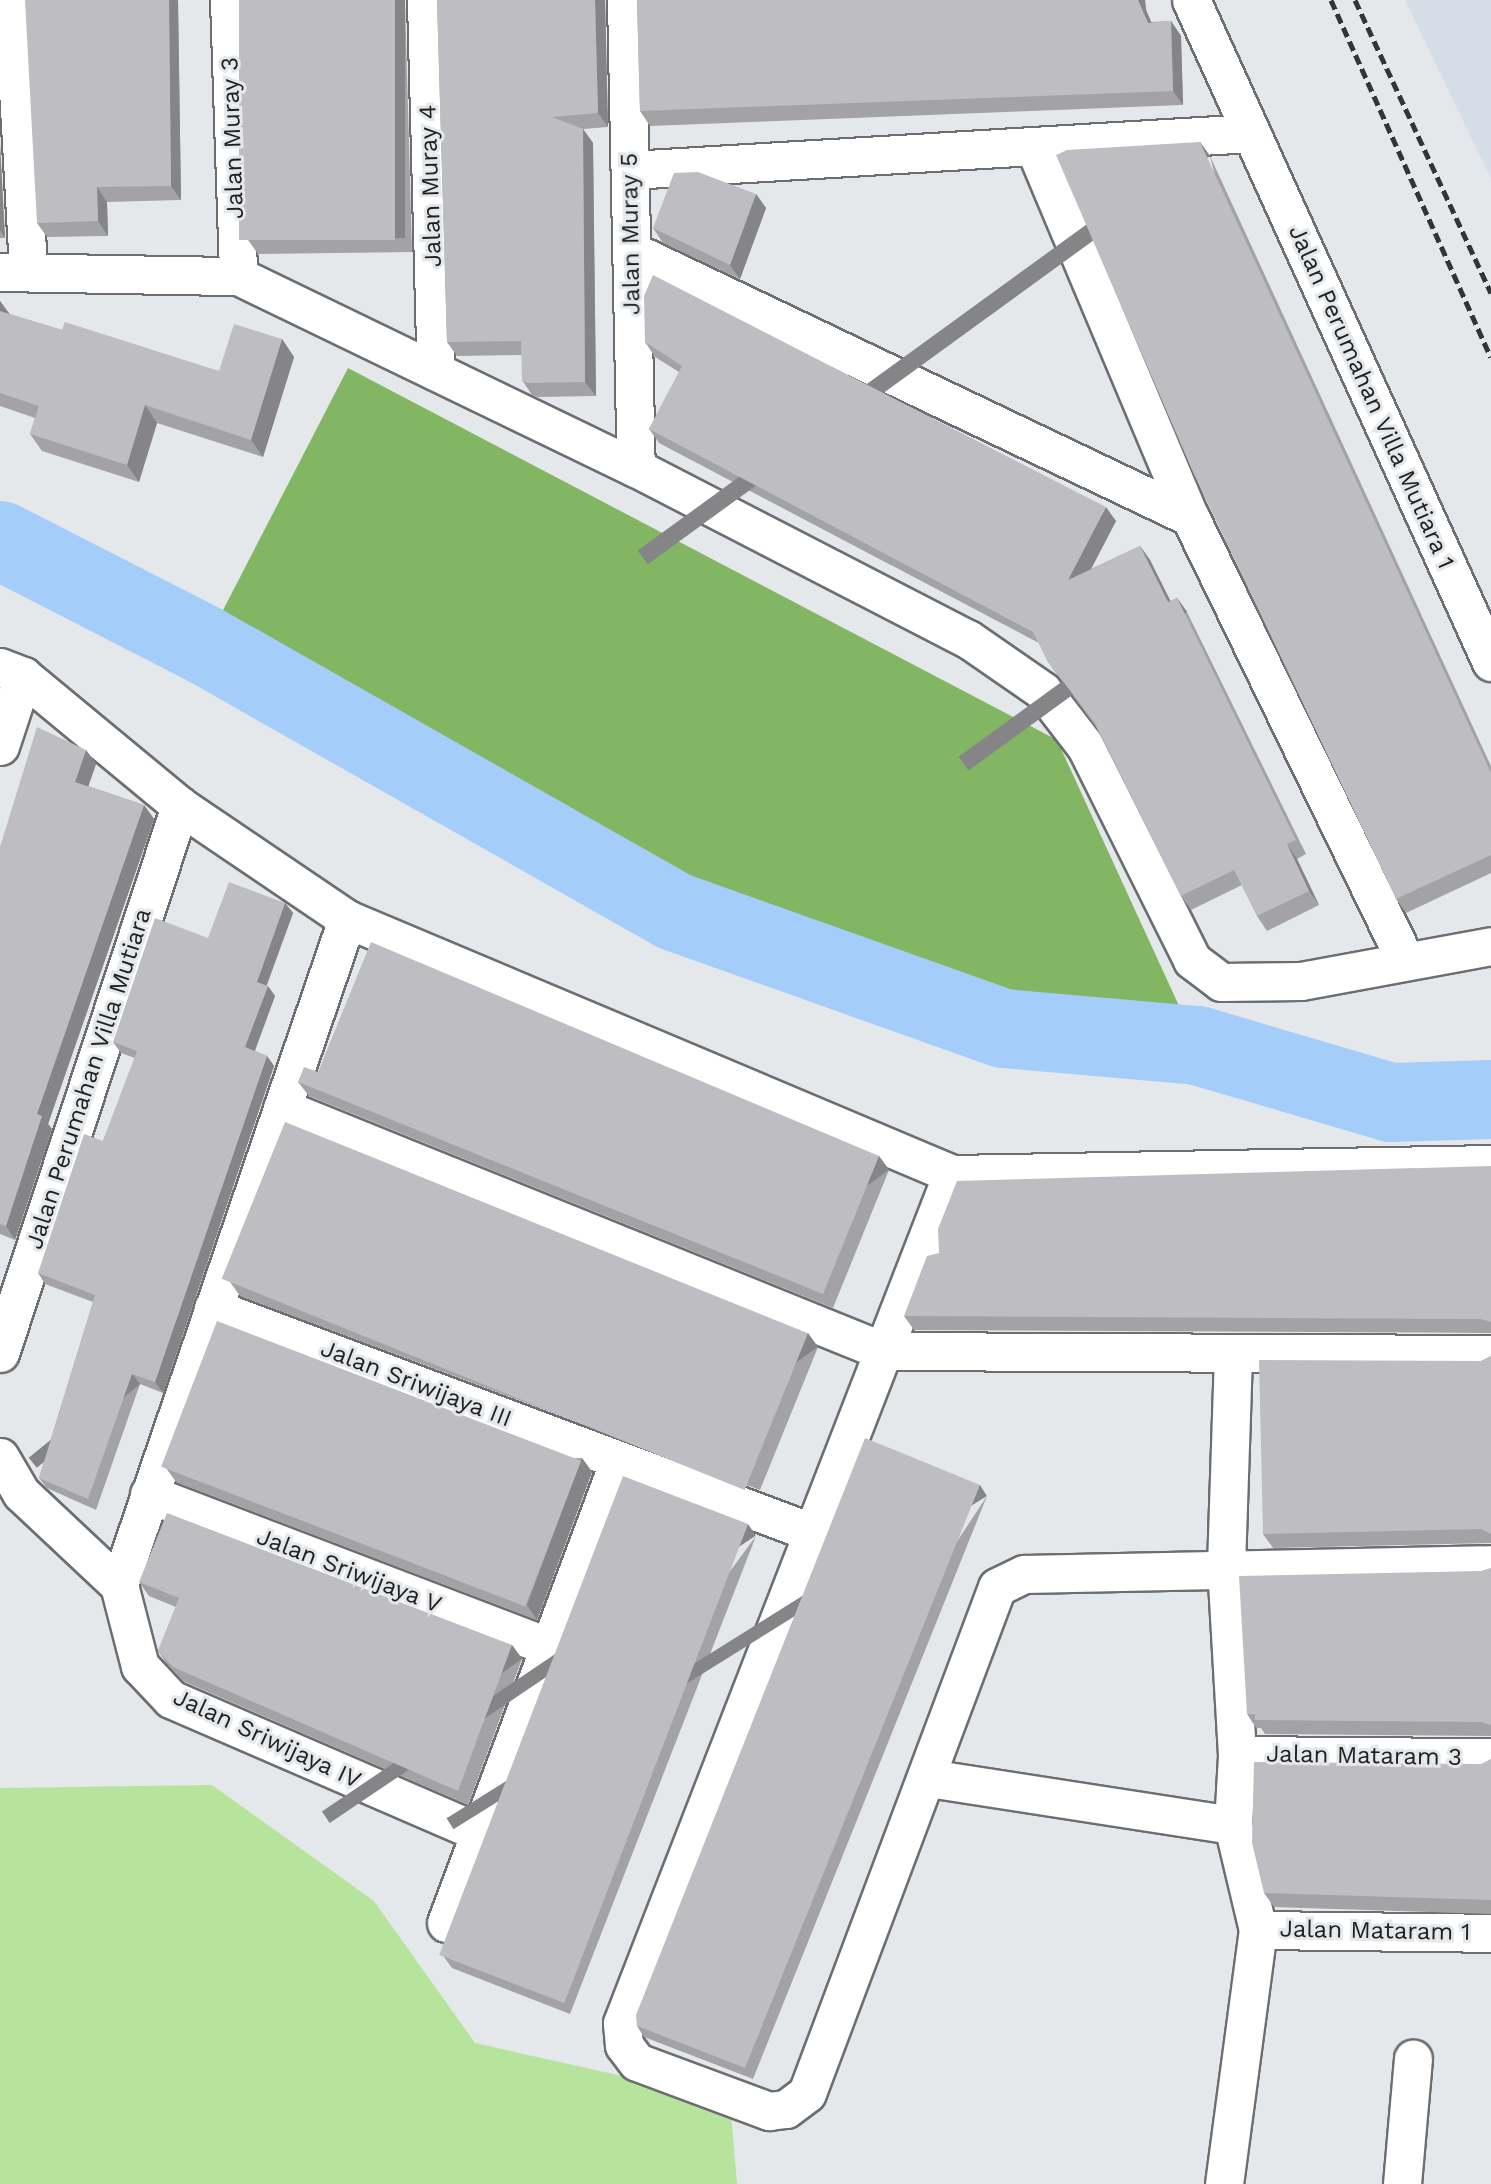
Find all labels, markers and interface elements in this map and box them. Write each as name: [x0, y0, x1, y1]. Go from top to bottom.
street label: Jalan Muray 3: [216, 56, 250, 220]
street label: Jalan Muray 4: [414, 104, 448, 268]
street label: Jalan Muray 5: [615, 152, 647, 316]
street label: Jalan Perumahan Villa Mutiara 1: [1281, 220, 1461, 574]
street label: Jalan Perumahan Villa Mutiara: [20, 904, 158, 1254]
street label: Jalan Sriwijaya III: [316, 1334, 516, 1434]
street label: Jalan Sriwijaya V: [252, 1522, 446, 1620]
street label: Jalan Sriwijaya IV: [168, 1683, 366, 1795]
street label: Jalan Mataram 3: [1266, 1740, 1462, 1772]
street label: Jalan Mataram 1: [1279, 1915, 1471, 1947]

